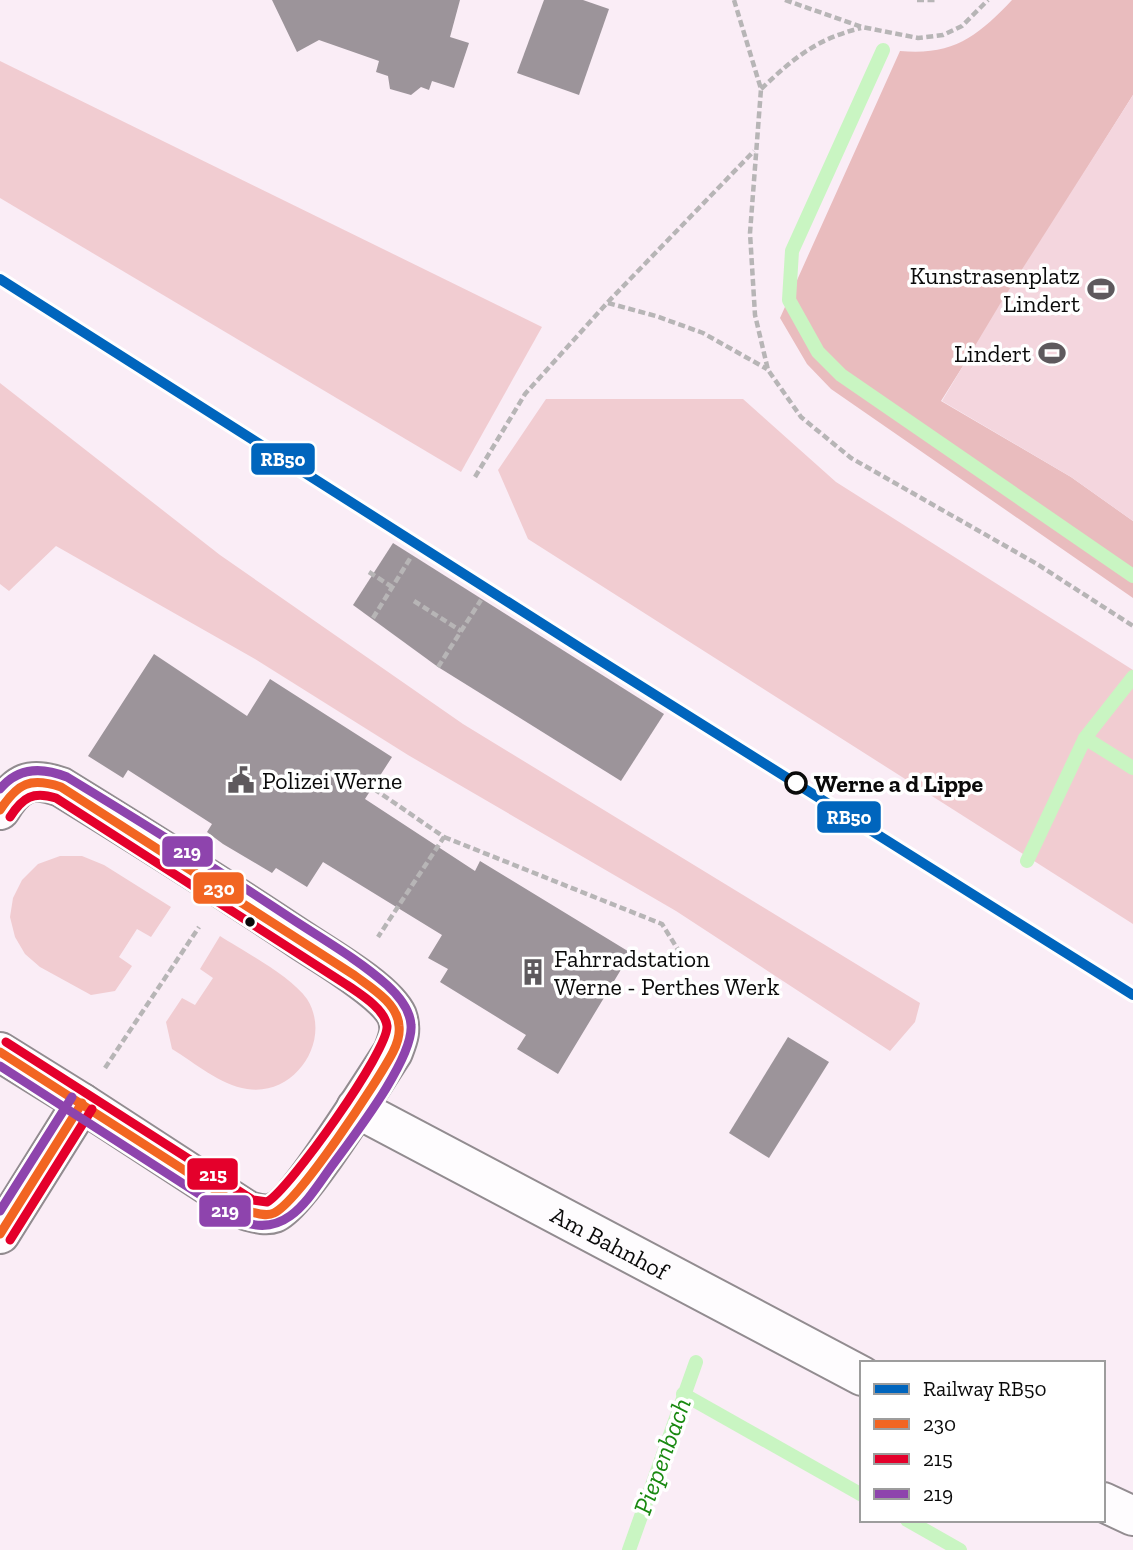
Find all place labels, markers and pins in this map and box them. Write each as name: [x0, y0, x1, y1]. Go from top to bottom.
place label: Kunstrasenplatz Lindert: [910, 261, 1080, 318]
sports icon: Kunstrasenplatz Lindert: [1086, 274, 1116, 304]
sports icon: Lindert: [1037, 338, 1067, 368]
place label: Lindert: [954, 339, 1031, 368]
public building icon: Polizei Werne: [226, 765, 256, 795]
place label: Polizei Werne: [262, 766, 402, 795]
place label: Werne a d Lippe: [814, 769, 984, 798]
marker: Werne a d Lippe: [785, 772, 807, 794]
unlabelled marker: [243, 915, 257, 929]
place label: Fahrradstation Werne - Perthes Werk: [554, 944, 780, 1001]
building icon: Fahrradstation Werne - Perthes Werk: [518, 957, 548, 987]

